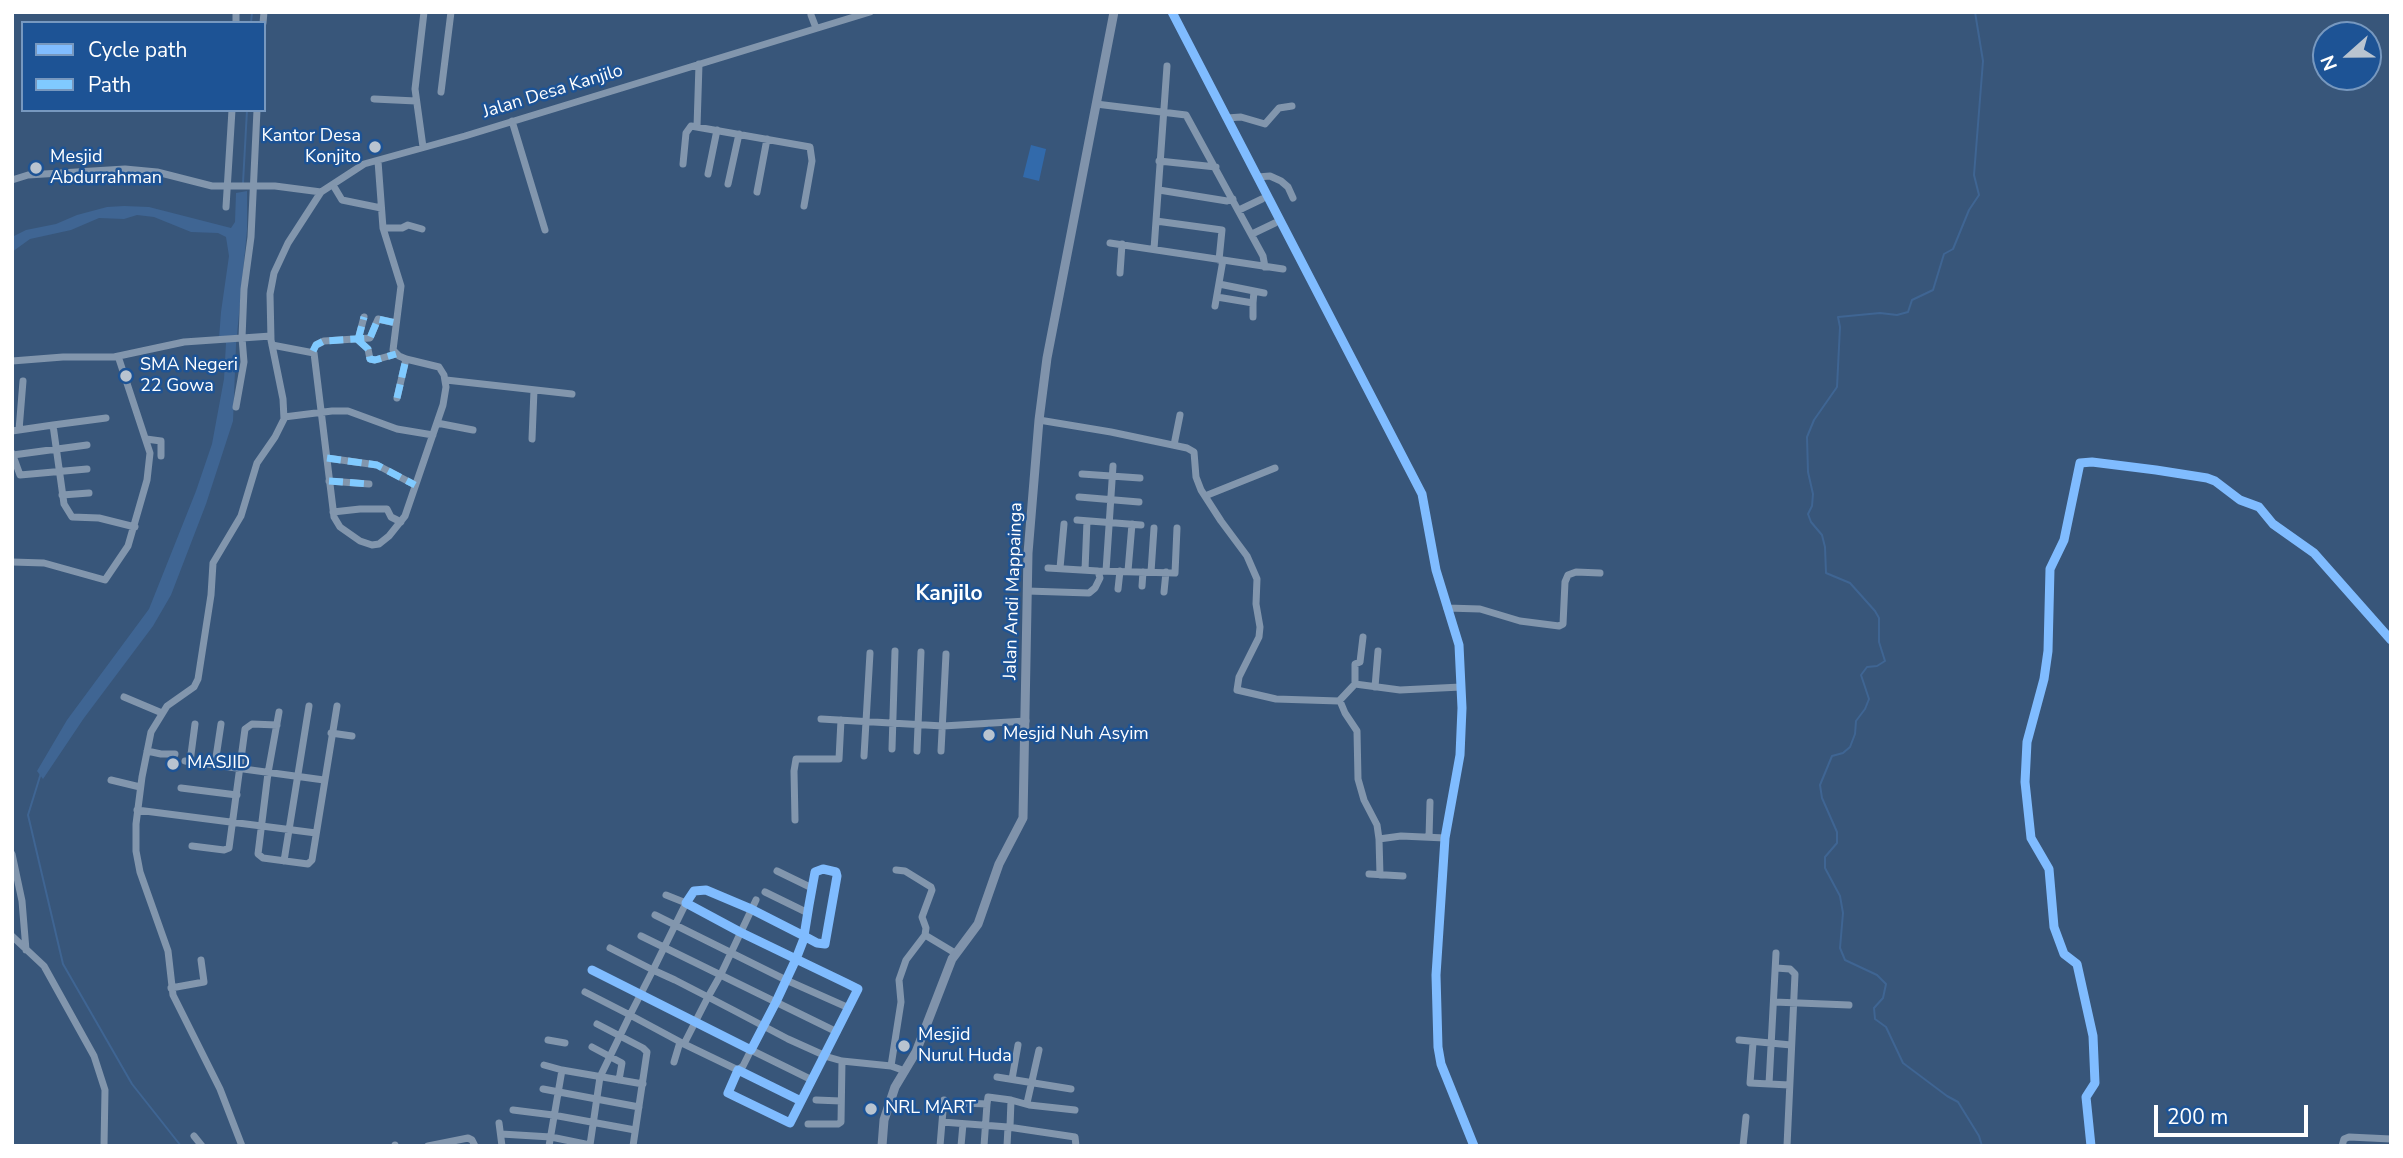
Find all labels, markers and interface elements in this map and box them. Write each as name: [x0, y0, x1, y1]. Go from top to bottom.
legend: [21, 21, 266, 112]
north arrow: [2312, 21, 2382, 91]
text: Cycle path: [88, 36, 187, 64]
text: N: [2315, 52, 2344, 74]
street label: Jalan Desa Kanjilo: [480, 60, 626, 124]
text: Path: [88, 71, 131, 99]
place label: Kantor Desa Konjito: [262, 126, 361, 168]
marker: Kantor Desa Konjito: [367, 139, 383, 155]
place label: Mesjid Abdurrahman: [50, 147, 162, 190]
marker: Mesjid Abdurrahman: [28, 160, 44, 176]
place label: SMA Negeri 22 Gowa: [140, 355, 238, 398]
marker: SMA Negeri 22 Gowa: [118, 368, 134, 384]
street label: Jalan Andi Mappainga: [1000, 502, 1028, 680]
district label: Kanjilo: [915, 582, 983, 608]
place label: Mesjid Nuh Asyim: [1003, 724, 1149, 746]
marker: Mesjid Nuh Asyim: [981, 727, 997, 743]
place label: MASJID: [187, 753, 250, 775]
marker: MASJID: [165, 756, 181, 772]
place label: Mesjid Nurul Huda: [918, 1025, 1012, 1068]
marker: Mesjid Nurul Huda: [896, 1038, 912, 1054]
scale bar: [2158, 1092, 2312, 1136]
place label: NRL MART: [885, 1098, 976, 1120]
marker: NRL MART: [863, 1101, 879, 1117]
text: 200 m: [2167, 1103, 2228, 1131]

